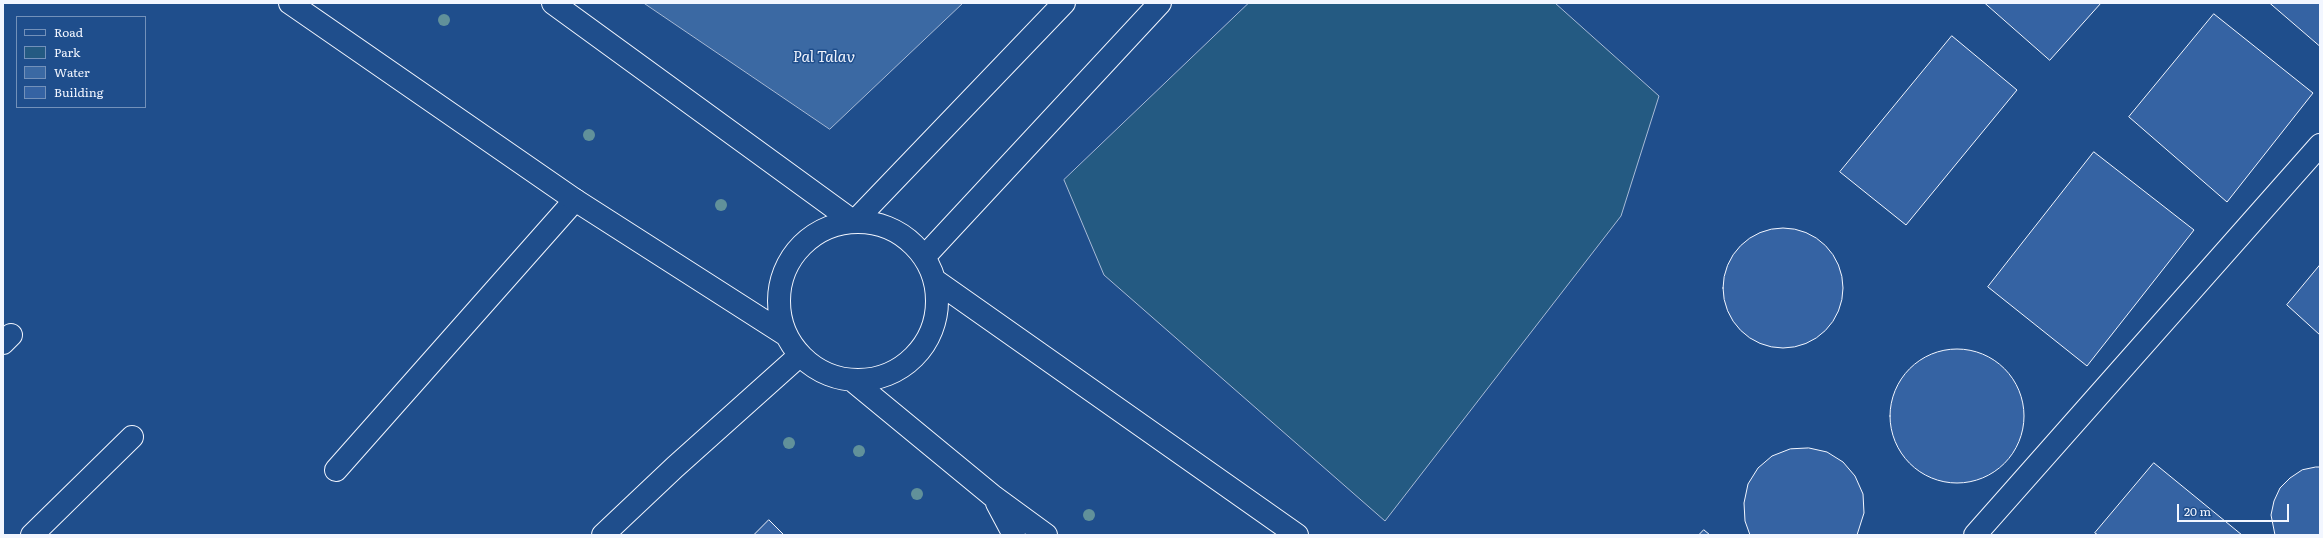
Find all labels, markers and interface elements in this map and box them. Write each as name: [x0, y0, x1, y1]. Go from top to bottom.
legend: [16, 16, 146, 108]
text: Road: [54, 23, 83, 41]
text: Park: [54, 43, 80, 61]
water label: Pal Talav: [793, 49, 855, 67]
text: Water: [54, 63, 90, 81]
text: Building: [54, 83, 103, 101]
scale bar: [2179, 496, 2291, 522]
text: 20 m: [2184, 502, 2211, 520]

